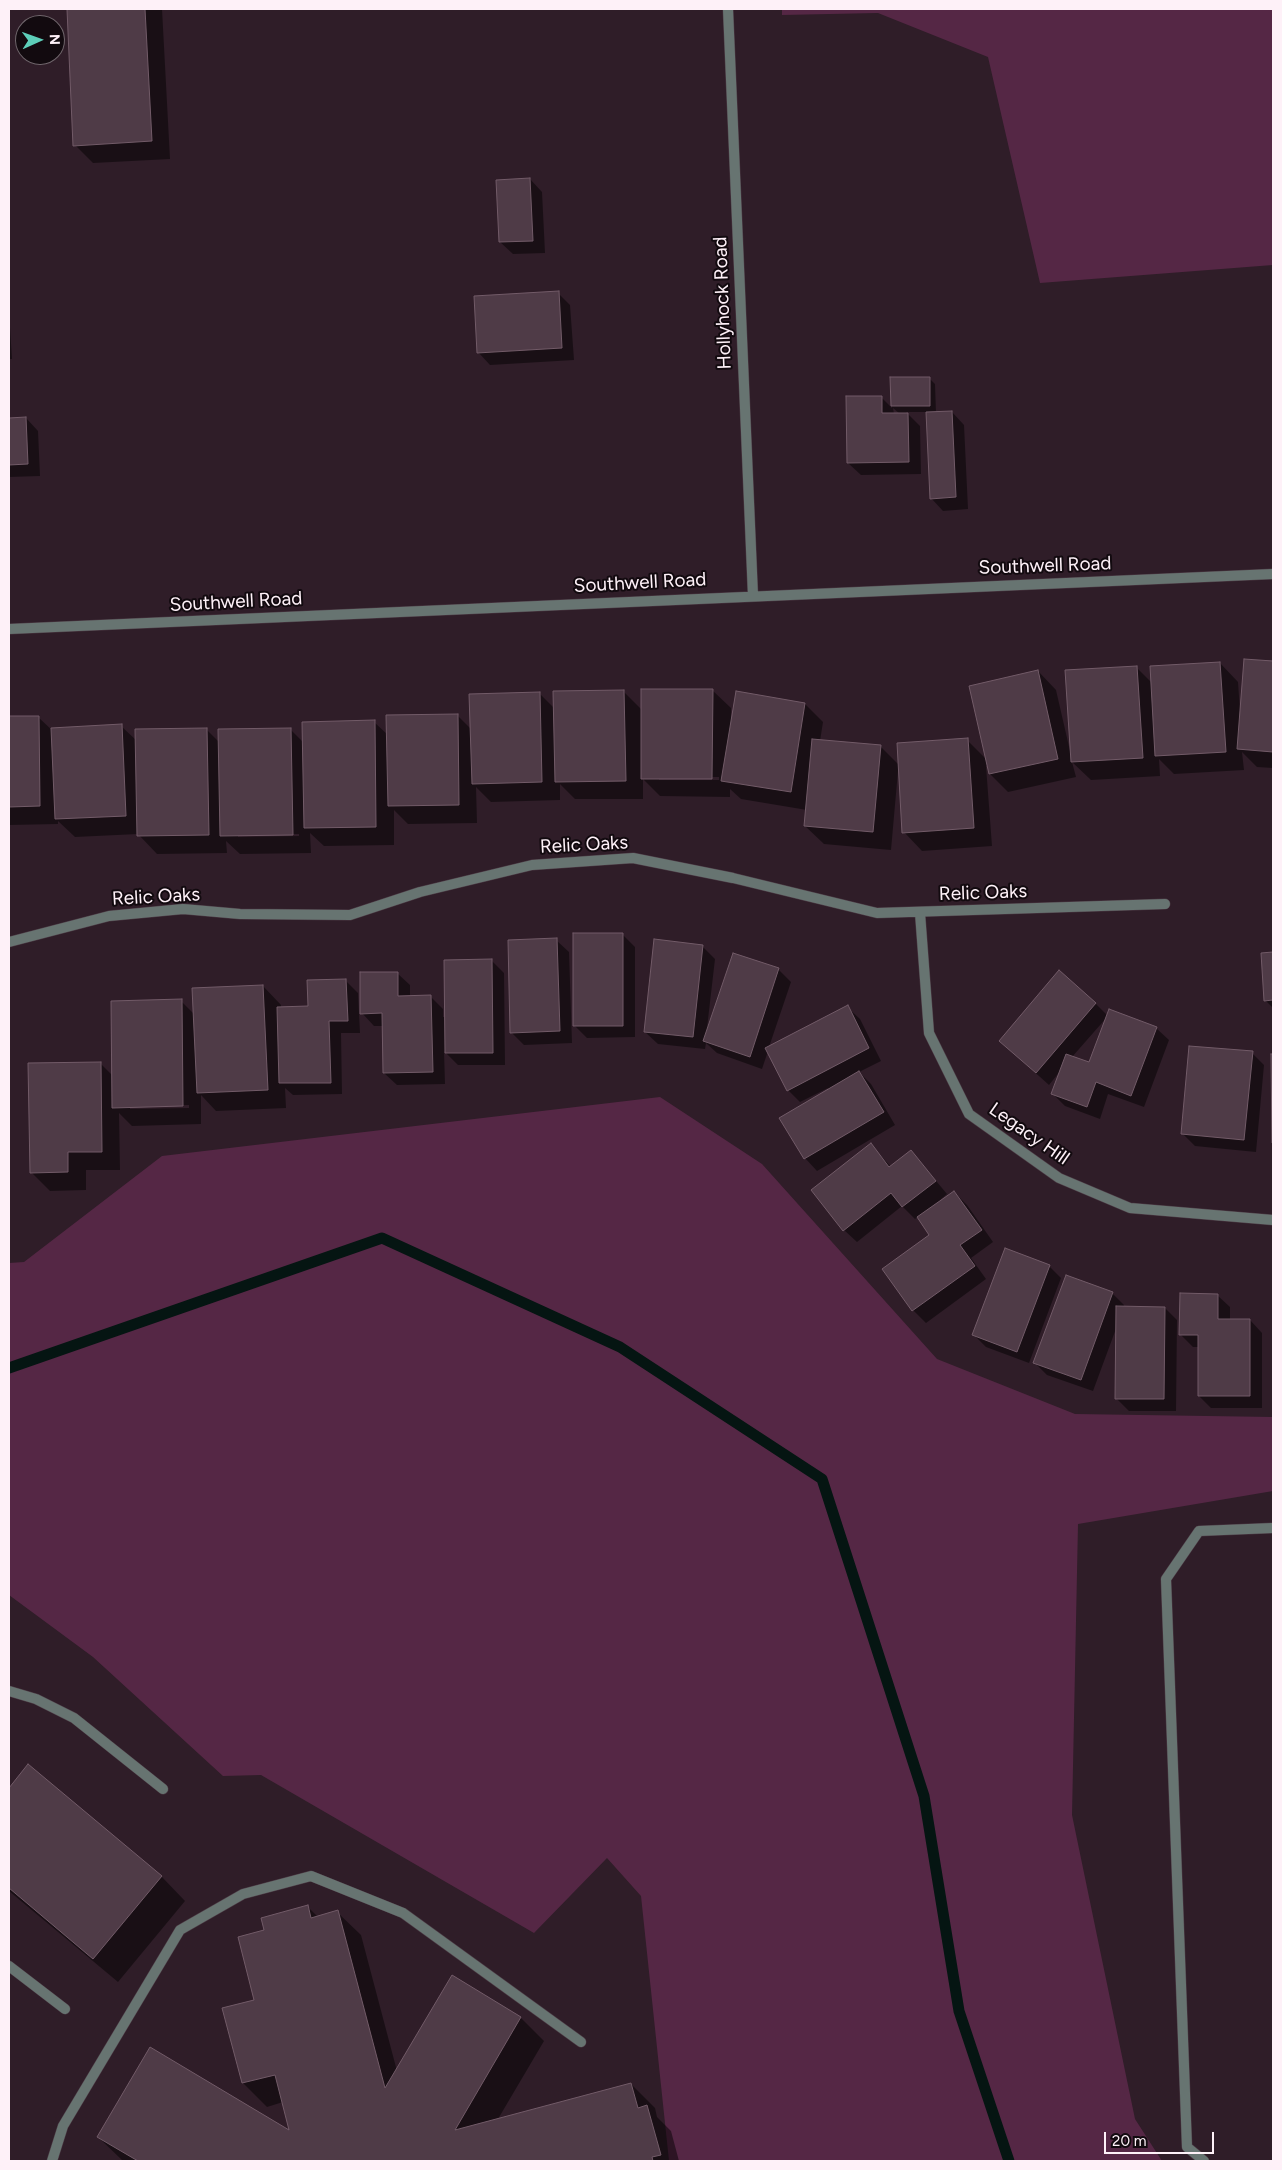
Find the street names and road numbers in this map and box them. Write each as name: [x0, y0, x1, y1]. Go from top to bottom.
street label: Hollyhock Road: [709, 236, 737, 370]
street label: Southwell Road: [978, 552, 1112, 580]
street label: Southwell Road: [573, 568, 707, 598]
street label: Southwell Road: [169, 587, 303, 617]
street label: Relic Oaks: [539, 831, 629, 859]
street label: Relic Oaks: [938, 880, 1028, 906]
street label: Relic Oaks: [111, 883, 201, 911]
street label: Legacy Hill: [984, 1098, 1074, 1170]

